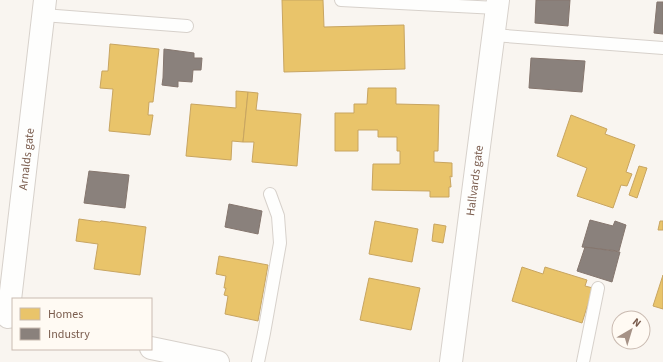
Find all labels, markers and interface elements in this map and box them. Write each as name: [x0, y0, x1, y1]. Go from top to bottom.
street label: Arnalds gate: [14, 127, 38, 191]
street label: Hallvards gate: [462, 144, 488, 217]
legend: [12, 298, 152, 350]
text: Homes: [48, 306, 83, 323]
north arrow: [611, 310, 651, 350]
text: N: [629, 314, 644, 331]
text: Industry: [48, 326, 90, 343]

